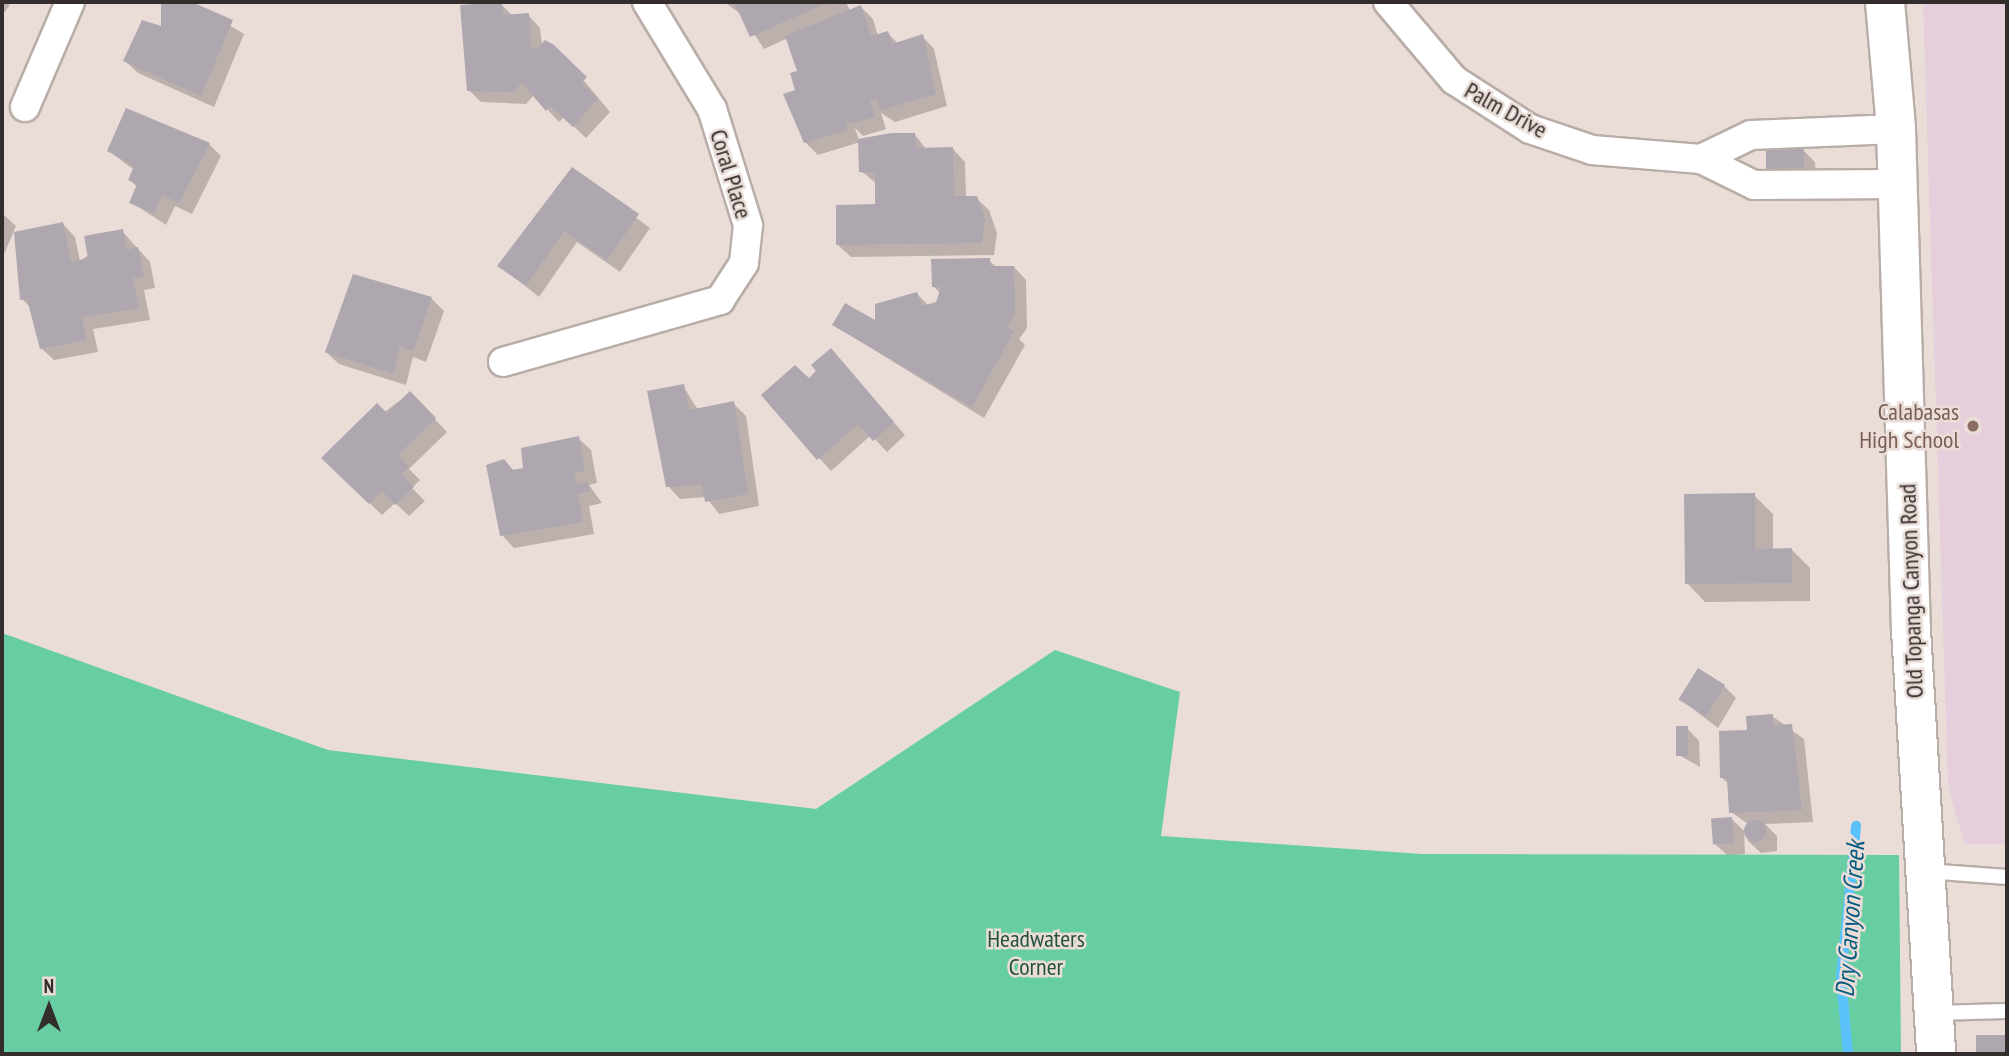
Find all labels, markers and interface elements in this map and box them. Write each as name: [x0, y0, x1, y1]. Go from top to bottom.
street label: Palm Drive: [1460, 76, 1552, 144]
street label: Coral Place: [704, 126, 758, 222]
place label: Calabasas High School: [1859, 398, 1959, 454]
marker: Calabasas High School: [1965, 418, 1981, 434]
street label: Old Topanga Canyon Road: [1893, 483, 1929, 699]
water label: Dry Canyon Creek: [1829, 839, 1871, 999]
park label: Headwaters Corner: [987, 925, 1085, 981]
north arrow: [14, 972, 84, 1042]
text: N: [44, 974, 54, 998]

